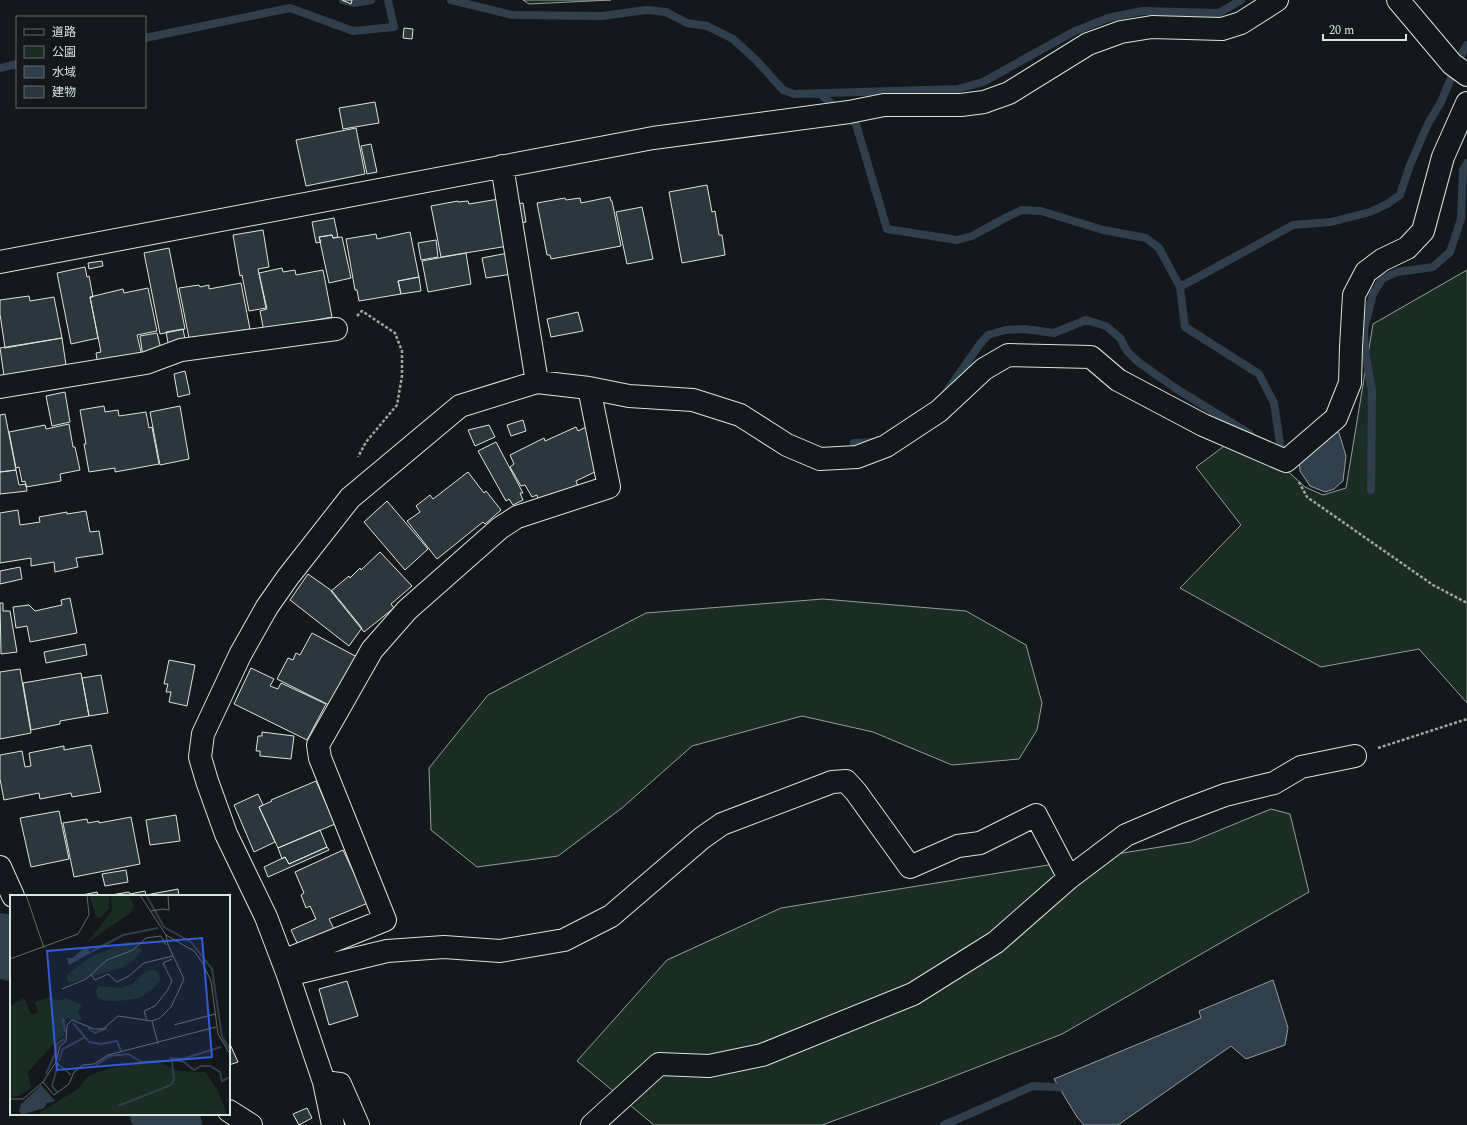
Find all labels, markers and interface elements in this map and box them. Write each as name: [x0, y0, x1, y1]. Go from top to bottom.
legend: [16, 16, 146, 108]
scale bar: [1323, 16, 1406, 42]
text: 20 m: [1329, 21, 1354, 40]
text: 道路: [52, 23, 76, 42]
text: 公園: [52, 43, 76, 62]
text: 水域: [52, 63, 76, 82]
text: 建物: [52, 83, 76, 102]
inset map: [10, 895, 230, 1115]

